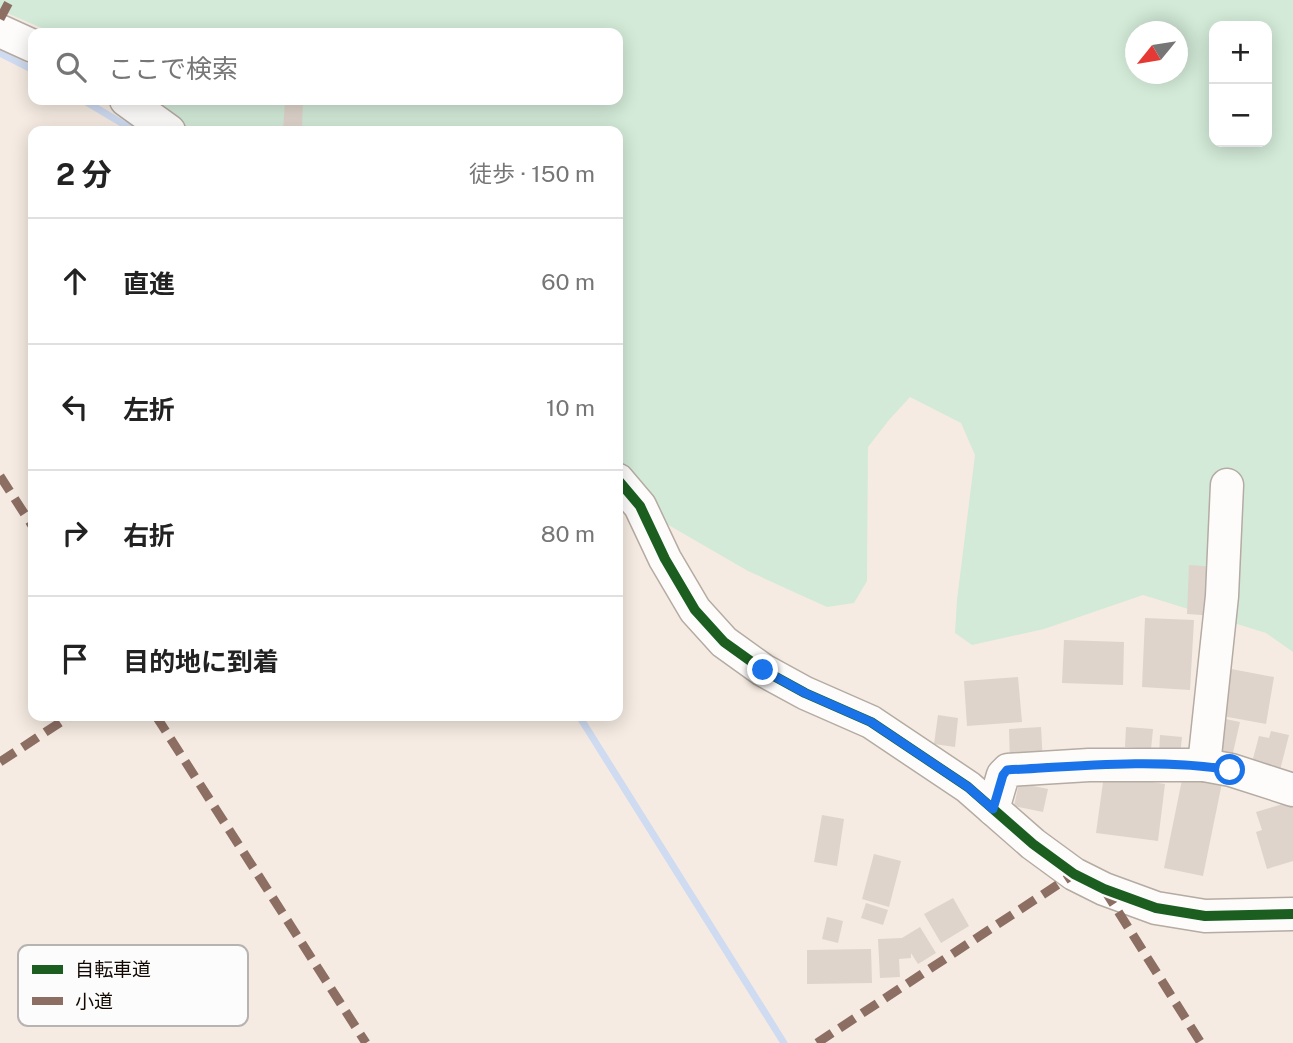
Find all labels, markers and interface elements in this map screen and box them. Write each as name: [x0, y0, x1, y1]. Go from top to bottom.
north arrow: [1125, 21, 1188, 84]
map controls: [1209, 21, 1272, 147]
button: +: [1209, 21, 1272, 84]
search box: [28, 28, 623, 105]
icon: search: [52, 48, 90, 86]
text: ここで検索: [108, 53, 238, 84]
button: −: [1209, 84, 1272, 147]
text: 2 分: [56, 156, 112, 192]
text: 徒歩 · 150 m: [469, 160, 595, 187]
icon: ahead: [56, 262, 94, 300]
text: 直進: [123, 268, 175, 299]
text: 60 m: [541, 268, 595, 295]
icon: left: [56, 388, 94, 426]
text: 左折: [123, 394, 175, 425]
text: 10 m: [546, 394, 595, 421]
icon: right: [56, 514, 94, 552]
text: 右折: [123, 520, 175, 551]
text: 80 m: [541, 520, 595, 547]
icon: arrive: [56, 640, 94, 678]
text: 目的地に到着: [123, 646, 279, 677]
route end: [747, 654, 778, 685]
route start: [1214, 754, 1245, 785]
legend: [18, 945, 248, 1026]
text: 自転車道: [75, 958, 151, 980]
text: 小道: [75, 990, 113, 1012]

